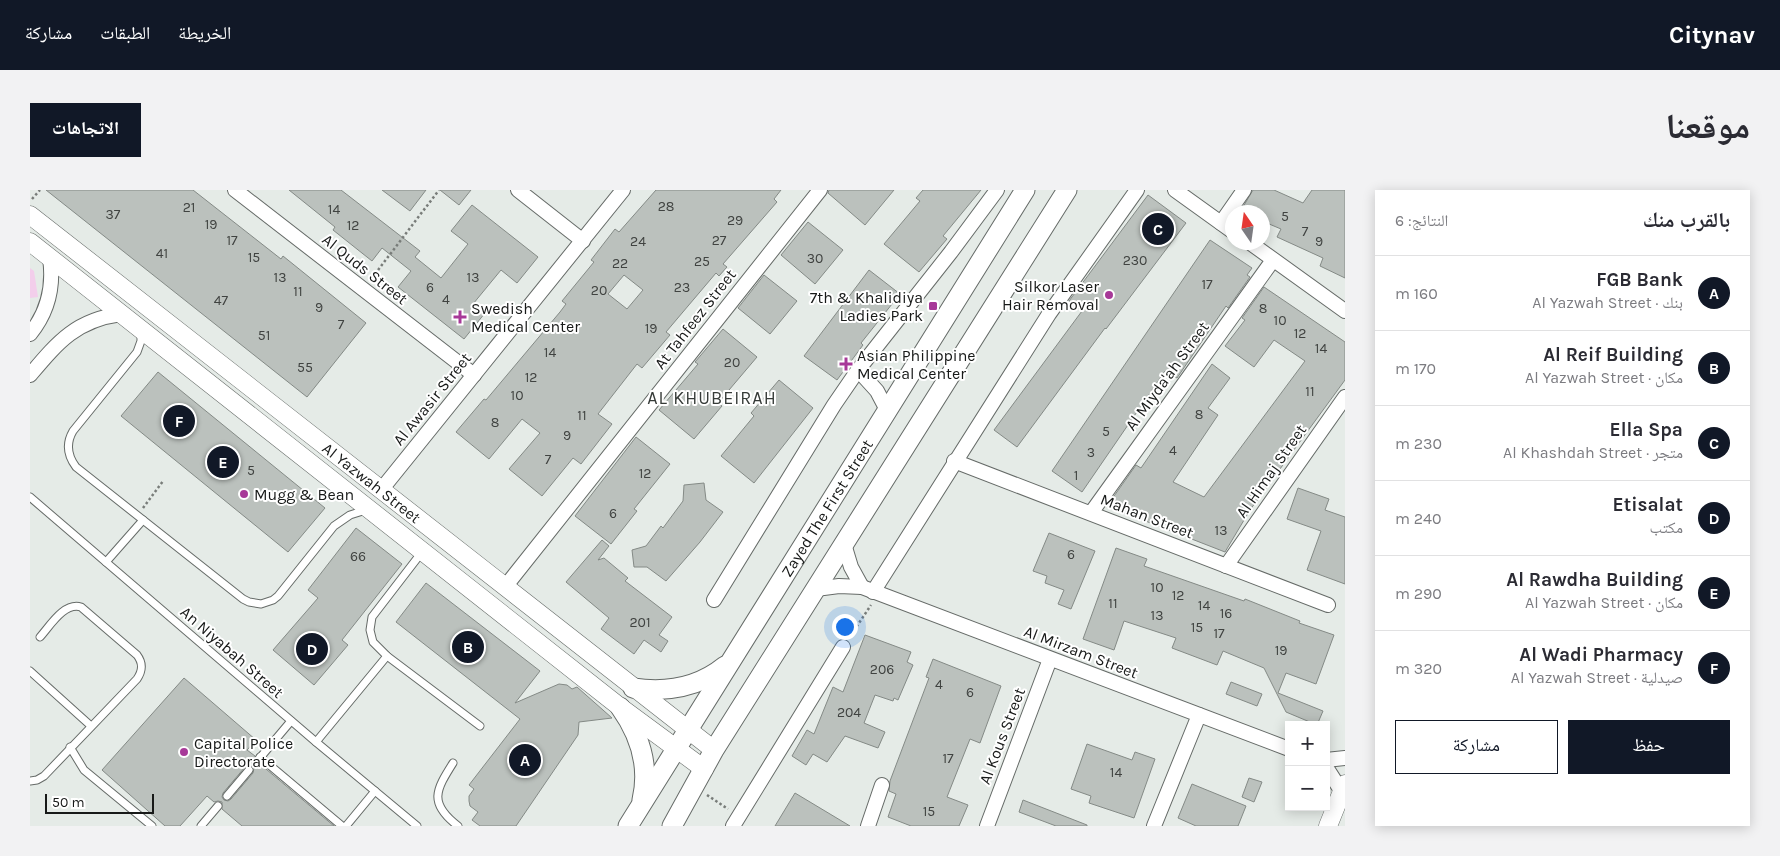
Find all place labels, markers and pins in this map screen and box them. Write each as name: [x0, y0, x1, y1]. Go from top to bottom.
pin: C: [1142, 210, 1174, 248]
place label: Silkor Laser Hair Removal: [1002, 277, 1099, 314]
place label: 7th & Khalidiya Ladies Park: [810, 288, 923, 325]
marker: Silkor Laser Hair Removal: [1103, 289, 1115, 301]
place label: Swedish Medical Center: [471, 299, 580, 336]
marker: 7th & Khalidiya Ladies Park: [927, 300, 939, 312]
marker: Swedish Medical Center: [453, 310, 467, 324]
place label: Asian Philippine Medical Center: [857, 346, 976, 383]
marker: Asian Philippine Medical Center: [839, 357, 853, 371]
pin: F: [163, 402, 195, 440]
pin: E: [207, 443, 239, 481]
place label: Mugg & Bean: [254, 485, 354, 504]
marker: Mugg & Bean: [238, 488, 250, 500]
pin: B: [452, 628, 484, 666]
pin: D: [296, 630, 328, 668]
place label: Capital Police Directorate: [194, 734, 293, 771]
pin: A: [509, 741, 541, 779]
marker: Capital Police Directorate: [178, 746, 190, 758]

